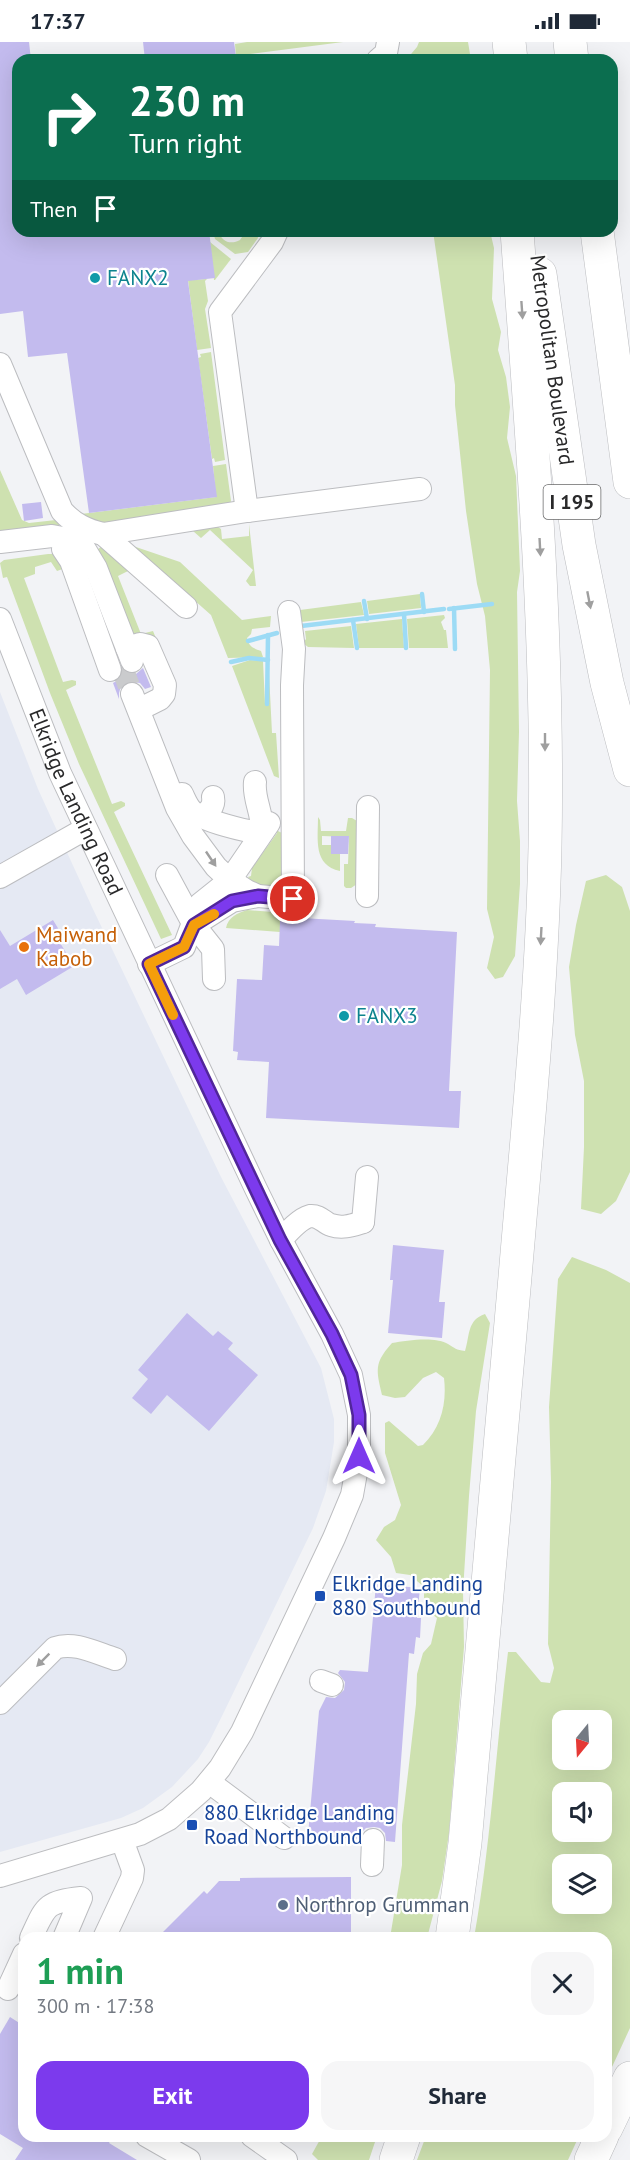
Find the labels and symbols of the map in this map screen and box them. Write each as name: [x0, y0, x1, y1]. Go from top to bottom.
street label: Metropolitan Boulevard: [524, 253, 581, 467]
place label: FANX2: [107, 264, 169, 291]
marker: FANX2: [88, 271, 102, 285]
one-way arrow: [518, 301, 527, 320]
road number: I 195: [544, 485, 600, 519]
one-way arrow: [535, 537, 544, 556]
one-way arrow: [585, 591, 594, 610]
street label: Elkridge Landing Road: [23, 705, 130, 899]
one-way arrow: [540, 732, 550, 751]
one-way arrow: [206, 851, 217, 868]
pin: [267, 873, 318, 924]
place label: Maiwand Kabob: [36, 921, 117, 972]
one-way arrow: [537, 927, 546, 946]
marker: Maiwand Kabob: [17, 940, 31, 954]
place label: FANX3: [356, 1002, 418, 1029]
marker: FANX3: [337, 1009, 351, 1023]
position arrow: [327, 1424, 391, 1488]
place label: Elkridge Landing 880 Southbound: [332, 1570, 483, 1621]
marker: Elkridge Landing 880 Southbound: [313, 1589, 327, 1603]
one-way arrow: [36, 1652, 50, 1666]
north arrow: [552, 1710, 612, 1770]
place label: 880 Elkridge Landing Road Northbound: [204, 1799, 395, 1850]
marker: 880 Elkridge Landing Road Northbound: [185, 1818, 199, 1832]
place label: Northrop Grumman: [295, 1891, 469, 1918]
marker: Northrop Grumman: [276, 1898, 290, 1912]

